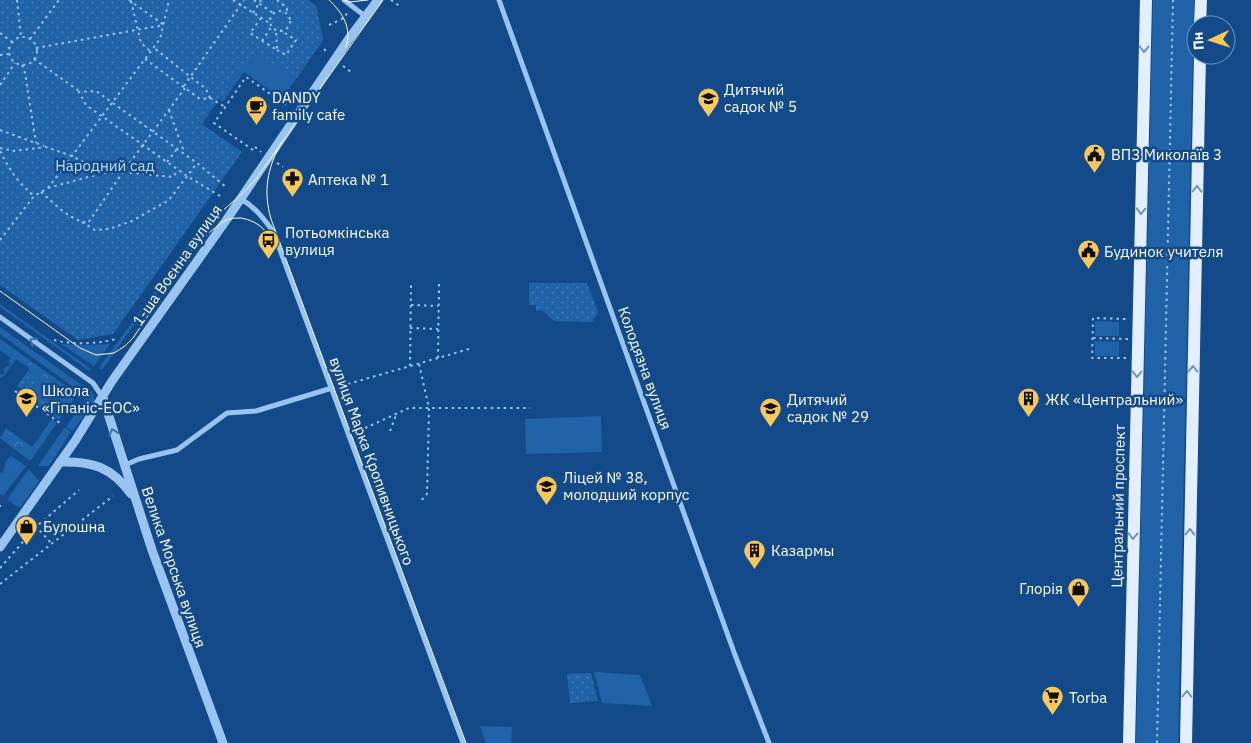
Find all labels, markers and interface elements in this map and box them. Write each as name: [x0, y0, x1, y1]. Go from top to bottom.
north arrow: [1186, 15, 1236, 65]
text: Пн: [1188, 31, 1208, 51]
one-way arrow: [1139, 45, 1150, 53]
place label: Дитячий садок № 5: [724, 80, 797, 116]
school or university icon: Дитячий садок № 5: [696, 86, 720, 117]
place label: DANDY family cafe: [272, 88, 345, 124]
cafe icon: DANDY family cafe: [244, 94, 268, 125]
public building icon: ВПЗ Миколаїв 3: [1083, 142, 1107, 173]
place label: ВПЗ Миколаїв 3: [1111, 145, 1222, 164]
park label: Народний сад: [55, 156, 155, 175]
pharmacy icon: Аптека № 1: [280, 167, 304, 198]
place label: Аптека № 1: [308, 170, 389, 189]
one-way arrow: [1192, 185, 1202, 193]
street label: 1-ша Воєнна вулиця: [128, 201, 226, 329]
one-way arrow: [1136, 208, 1146, 215]
place label: Потьомкінська вулиця: [285, 223, 390, 259]
bus stop icon: Потьомкінська вулиця: [257, 229, 281, 260]
public building icon: Будинок учителя: [1076, 239, 1100, 270]
place label: Будинок учителя: [1104, 242, 1223, 261]
street label: Колодязна вулиця: [614, 304, 676, 432]
one-way arrow: [30, 337, 39, 347]
street label: вулиця Марка Кропивницького: [325, 354, 419, 568]
one-way arrow: [1188, 365, 1198, 373]
one-way arrow: [1132, 370, 1142, 378]
place label: Школа «Гіпаніс-ЕОС»: [42, 381, 140, 417]
school or university icon: Школа «Гіпаніс-ЕОС»: [14, 387, 38, 418]
building icon: ЖК «Центральний»: [1017, 387, 1041, 418]
place label: Дитячий садок № 29: [787, 390, 869, 426]
place label: ЖК «Центральний»: [1045, 390, 1183, 409]
school or university icon: Дитячий садок № 29: [759, 396, 783, 427]
street label: Центральний проспект: [1107, 424, 1129, 588]
one-way arrow: [109, 428, 119, 437]
place label: Ліцей № 38, молодший корпус: [563, 468, 690, 504]
school or university icon: Ліцей № 38, молодший корпус: [535, 474, 559, 505]
street label: Велика Морська вулиця: [137, 484, 211, 650]
shop icon: Булошна: [15, 514, 39, 545]
place label: Булошна: [43, 517, 105, 536]
one-way arrow: [1185, 528, 1195, 536]
one-way arrow: [1128, 532, 1139, 540]
building icon: Казармы: [743, 538, 767, 569]
place label: Казармы: [771, 541, 834, 560]
shop icon: Глорія: [1067, 576, 1091, 607]
place label: Глорія: [1019, 579, 1063, 598]
supermarket icon: Torba: [1041, 685, 1065, 716]
place label: Torba: [1069, 688, 1107, 707]
one-way arrow: [1181, 690, 1192, 698]

